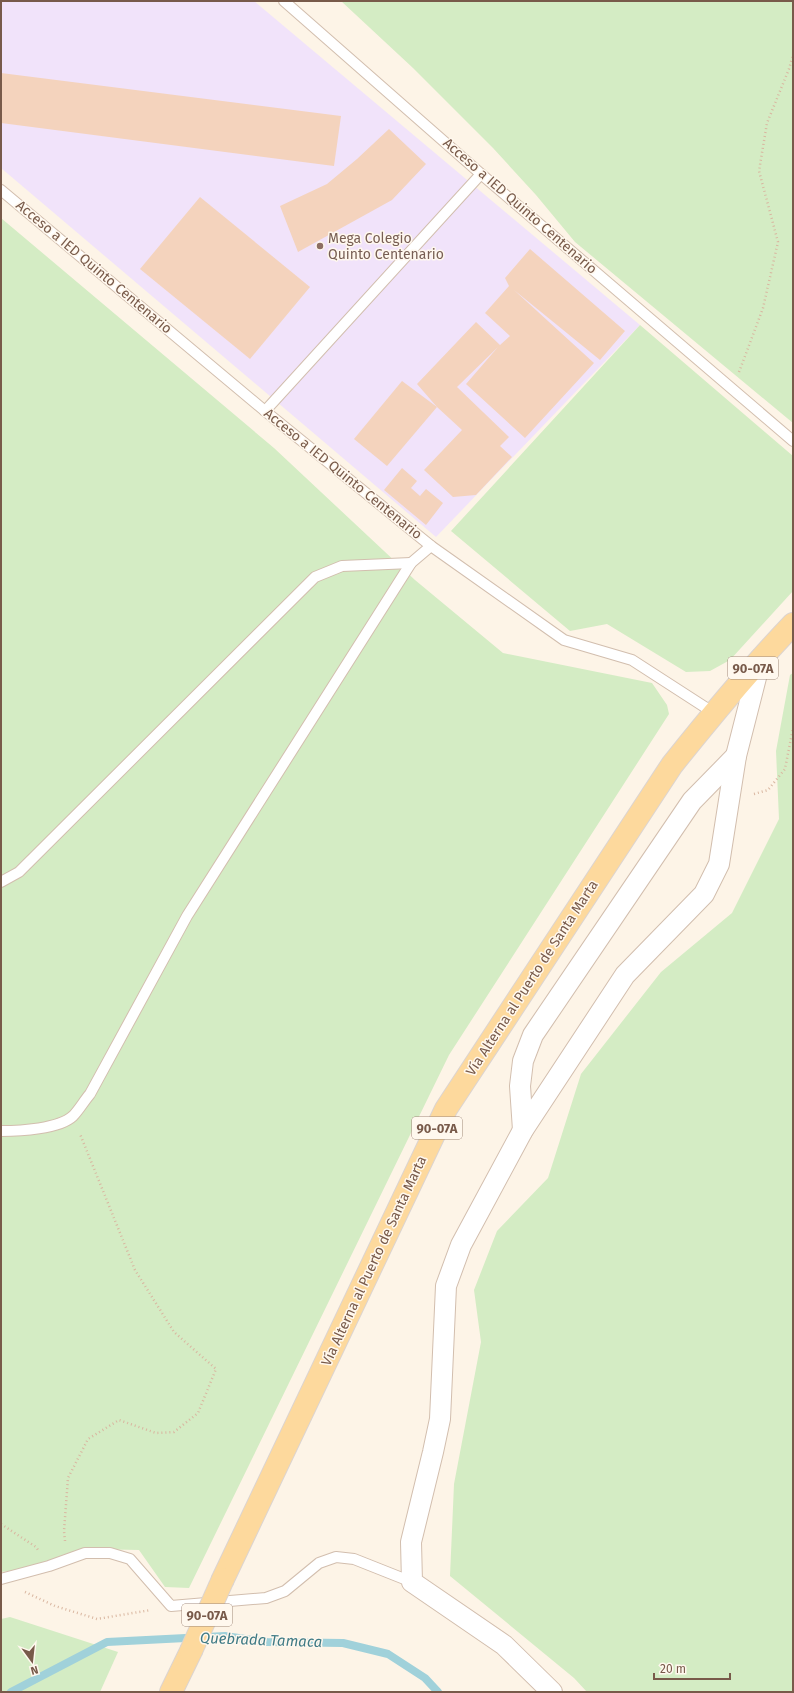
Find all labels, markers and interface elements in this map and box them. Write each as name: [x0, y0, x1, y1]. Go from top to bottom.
street label: Acceso a IED Quinto Centenario: [440, 134, 600, 278]
street label: Acceso a IED Quinto Centenario: [13, 197, 175, 337]
place label: Mega Colegio Quinto Centenario: [328, 230, 444, 263]
marker: Mega Colegio Quinto Centenario: [315, 241, 325, 251]
street label: Acceso a IED Quinto Centenario: [261, 405, 425, 543]
road number: 90-07A: [728, 657, 778, 679]
street label: Vía Alterna al Puerto de Santa Marta: [462, 877, 602, 1079]
road number: 90-07A: [412, 1117, 462, 1139]
street label: Vía Alterna al Puerto de Santa Marta: [318, 1153, 430, 1369]
road number: 90-07A: [182, 1604, 232, 1626]
water label: Quebrada Tamaca: [200, 1629, 322, 1651]
north arrow: [12, 1641, 52, 1681]
scale bar: [654, 1655, 730, 1681]
text: 20 m: [660, 1662, 686, 1676]
text: N: [29, 1663, 40, 1677]

